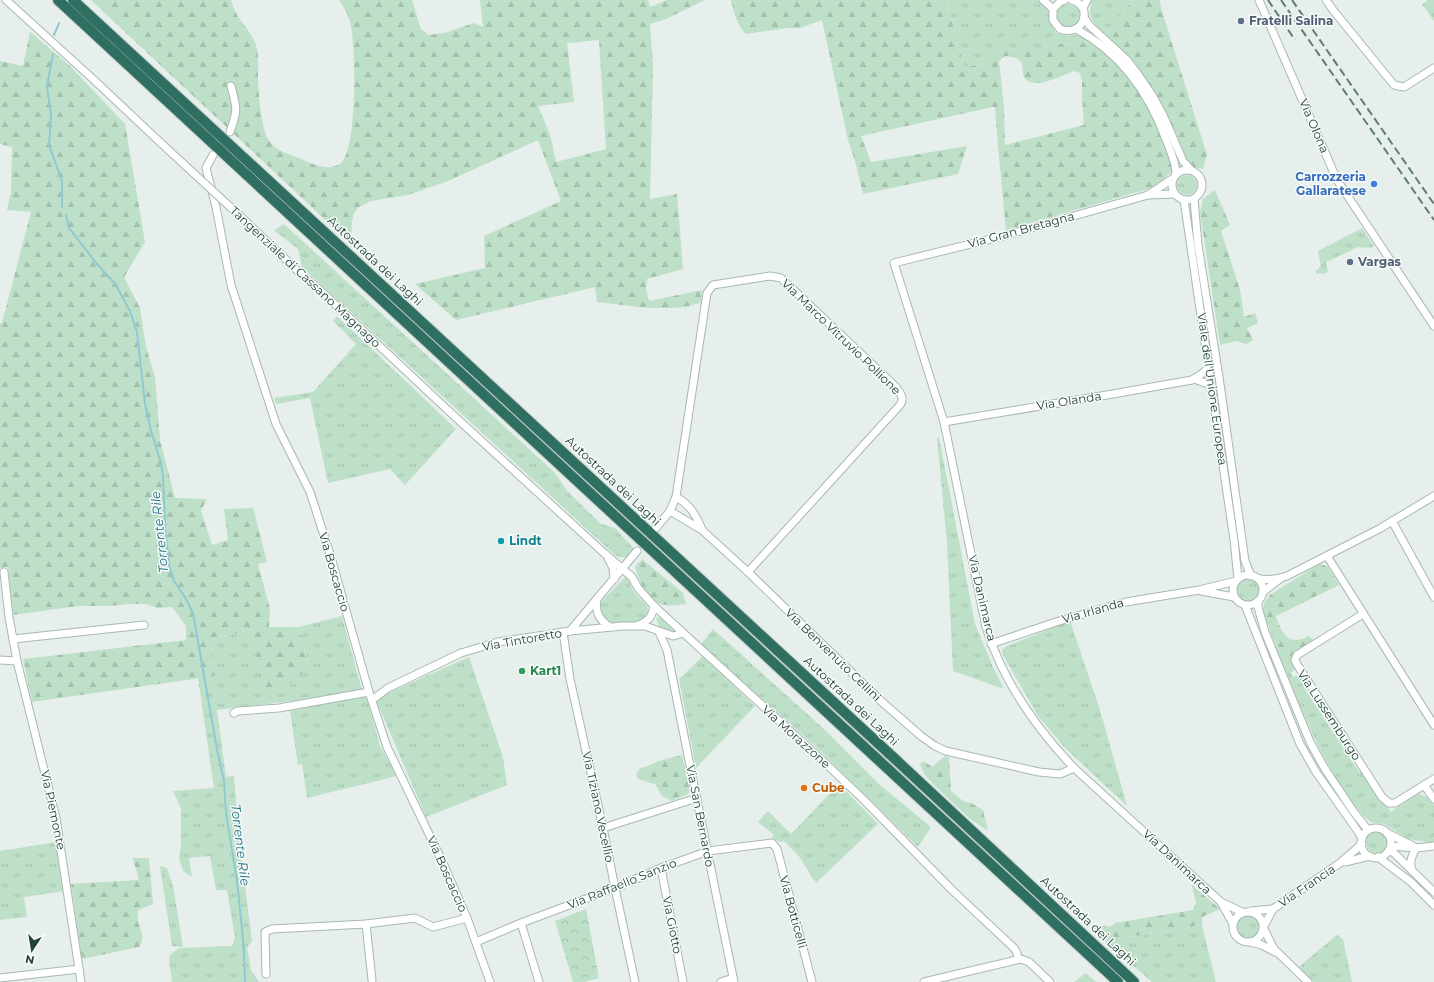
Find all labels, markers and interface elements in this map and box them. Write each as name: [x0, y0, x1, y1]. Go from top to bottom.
place label: Fratelli Salina: [1249, 13, 1333, 28]
marker: Fratelli Salina: [1236, 16, 1246, 26]
street label: Via Olona: [1296, 96, 1333, 155]
place label: Carrozzeria Gallaratese: [1295, 169, 1366, 198]
marker: Carrozzeria Gallaratese: [1369, 179, 1379, 189]
street label: Tangenziale di Cassano Magnago: [227, 203, 384, 351]
street label: Via Gran Bretagna: [966, 208, 1076, 251]
street label: Autostrada dei Laghi: [325, 213, 426, 309]
place label: Vargas: [1357, 254, 1402, 269]
marker: Vargas: [1345, 257, 1355, 267]
street label: Via Marco Vitruvio Pollione: [779, 276, 904, 398]
street label: Viale dell'Unione Europea: [1194, 312, 1231, 466]
street label: Via Olanda: [1035, 388, 1102, 413]
street label: Autostrada dei Laghi: [563, 433, 664, 529]
water label: Torrente Rile: [147, 490, 171, 574]
street label: Via Boscaccio: [316, 530, 353, 613]
place label: Lindt: [509, 533, 543, 548]
marker: Lindt: [496, 536, 506, 546]
street label: Via Danimarca: [965, 553, 1000, 643]
street label: Via Irlanda: [1060, 595, 1126, 626]
street label: Via Benvenuto Cellini: [782, 605, 884, 704]
street label: Via Tintoretto: [481, 625, 563, 654]
street label: Autostrada dei Laghi: [801, 653, 902, 749]
place label: Kart1: [530, 663, 561, 678]
marker: Kart1: [517, 666, 527, 676]
street label: Via Lussemburgo: [1295, 667, 1364, 763]
street label: Via Morazzone: [759, 702, 834, 771]
street label: Via Tiziano Vecellio: [579, 750, 618, 864]
street label: Via San Bernardo: [683, 763, 718, 868]
street label: Via Piemonte: [38, 769, 69, 851]
place label: Cube: [812, 780, 845, 795]
marker: Cube: [799, 783, 809, 793]
water label: Torrente Rile: [228, 803, 254, 887]
street label: Via Danimarca: [1140, 826, 1215, 897]
street label: Via Boscaccio: [424, 833, 471, 914]
street label: Via Raffaello Sanzio: [565, 855, 679, 912]
street label: Via Francia: [1275, 861, 1338, 910]
street label: Autostrada dei Laghi: [1038, 873, 1139, 969]
street label: Via Botticelli: [777, 874, 810, 950]
street label: Via Giotto: [660, 895, 685, 955]
north arrow: [12, 930, 52, 970]
text: N: [24, 952, 36, 968]

